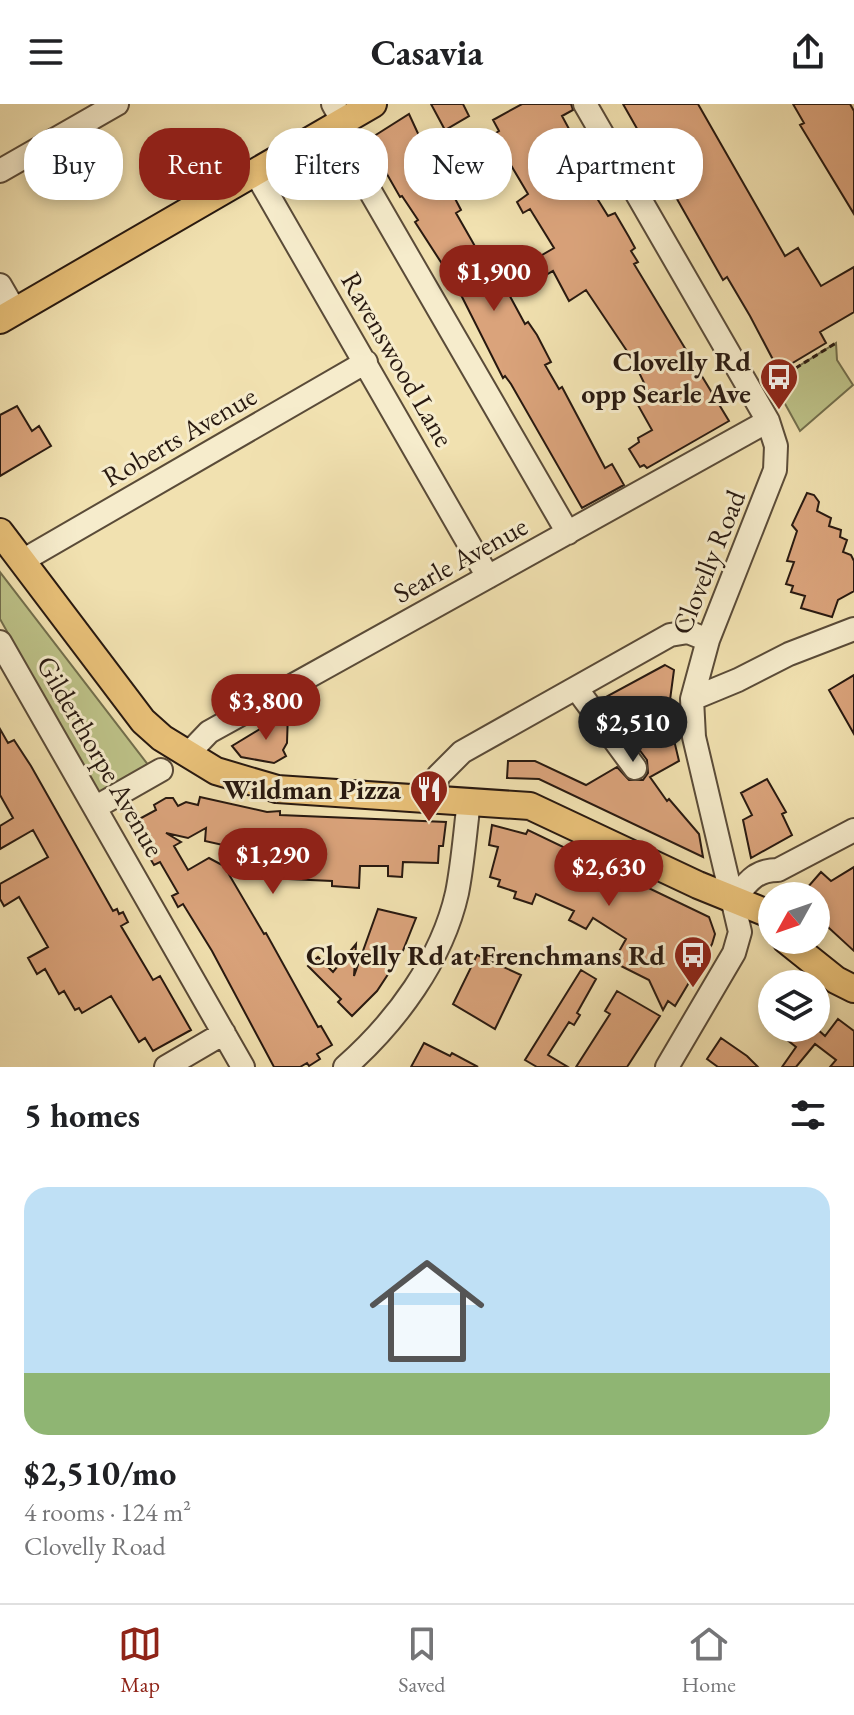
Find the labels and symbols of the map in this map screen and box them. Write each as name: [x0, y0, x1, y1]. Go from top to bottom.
pin: $1,900: [429, 245, 559, 313]
street label: Ravenswood Lane: [333, 265, 463, 453]
place label: Clovelly Rd opp Searle Ave: [581, 343, 752, 411]
bus stop icon: Clovelly Rd opp Searle Ave: [758, 356, 800, 411]
street label: Roberts Avenue: [95, 377, 263, 495]
street label: Clovelly Road: [663, 484, 754, 639]
street label: Searle Avenue: [387, 507, 534, 611]
street label: Gilderthorpe Avenue: [29, 649, 173, 863]
pin: $3,800: [201, 674, 331, 742]
pin: $2,510: [568, 696, 698, 764]
restaurant icon: Wildman Pizza: [408, 768, 450, 823]
place label: Wildman Pizza: [223, 771, 402, 807]
pin: $1,290: [208, 828, 338, 896]
pin: $2,630: [544, 840, 674, 908]
north arrow: [758, 882, 830, 954]
bus stop icon: Clovelly Rd at Frenchmans Rd: [672, 934, 714, 989]
place label: Clovelly Rd at Frenchmans Rd: [306, 937, 666, 973]

